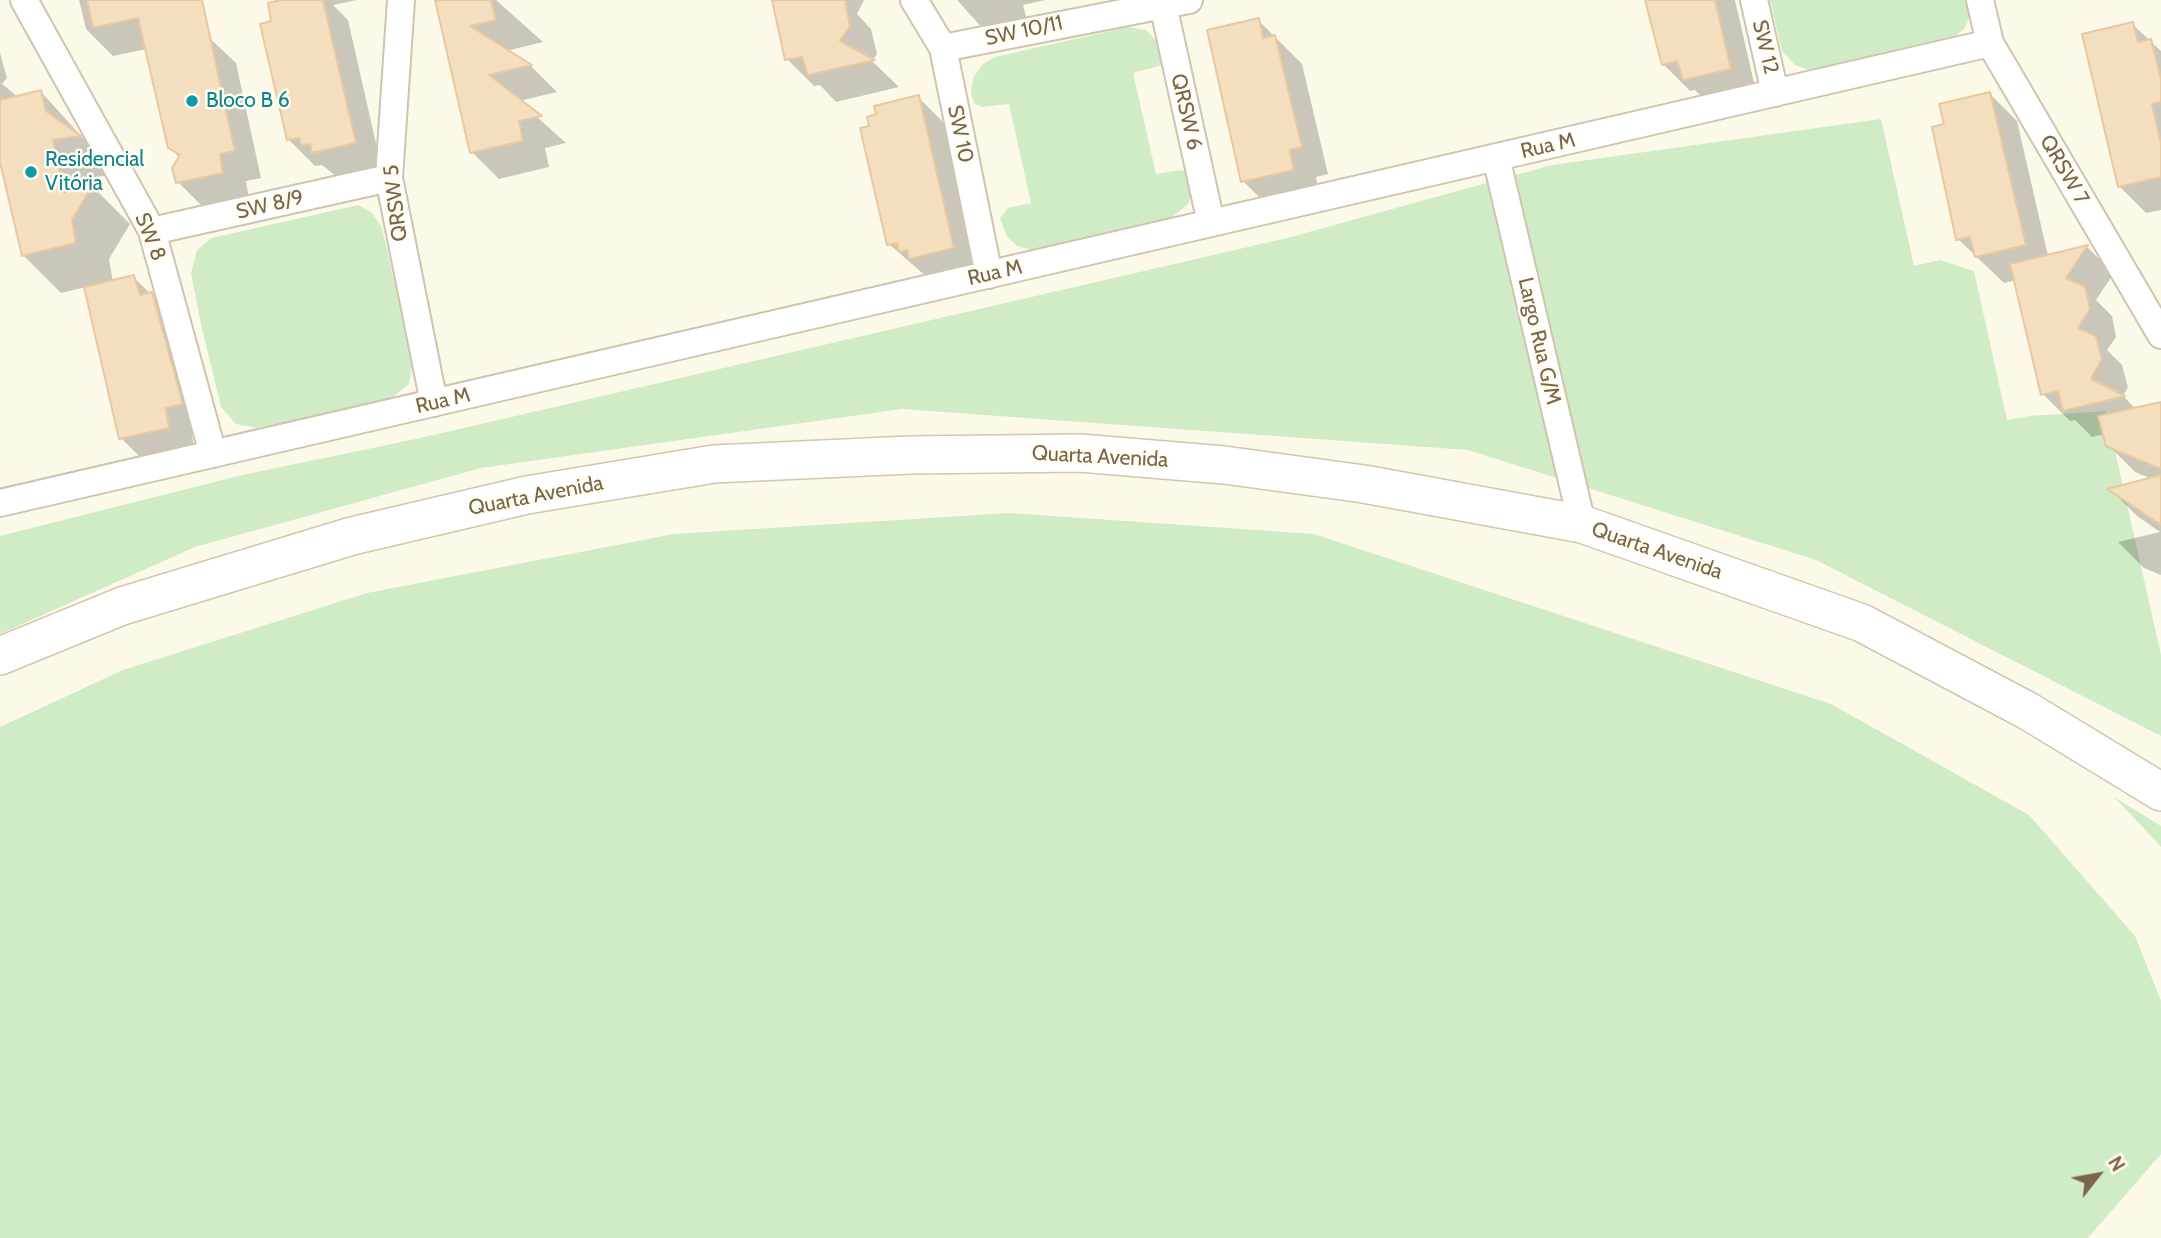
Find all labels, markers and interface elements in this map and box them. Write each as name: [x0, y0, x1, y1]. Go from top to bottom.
street label: SW 10/11: [983, 11, 1065, 51]
street label: SW 12: [1747, 18, 1783, 76]
street label: QRSW 6: [1165, 71, 1207, 153]
place label: Bloco B 6: [206, 88, 290, 114]
marker: Bloco B 6: [184, 93, 200, 109]
street label: SW 10: [942, 103, 978, 165]
street label: Rua M: [1518, 128, 1578, 164]
street label: QRSW 7: [2034, 131, 2094, 209]
place label: Residencial Vitória: [45, 147, 144, 197]
street label: QRSW 5: [379, 163, 413, 243]
marker: Residencial Vitória: [23, 164, 39, 180]
street label: SW 8/9: [234, 185, 306, 225]
street label: SW 8: [129, 209, 171, 265]
street label: Rua M: [965, 255, 1025, 291]
street label: Largo Rua G/M: [1512, 275, 1566, 407]
street label: Rua M: [413, 383, 473, 419]
street label: Quarta Avenida: [1031, 441, 1169, 473]
street label: Quarta Avenida: [467, 471, 605, 521]
street label: Quarta Avenida: [1588, 517, 1726, 585]
north arrow: [2063, 1140, 2133, 1210]
text: N: [2103, 1152, 2130, 1176]

